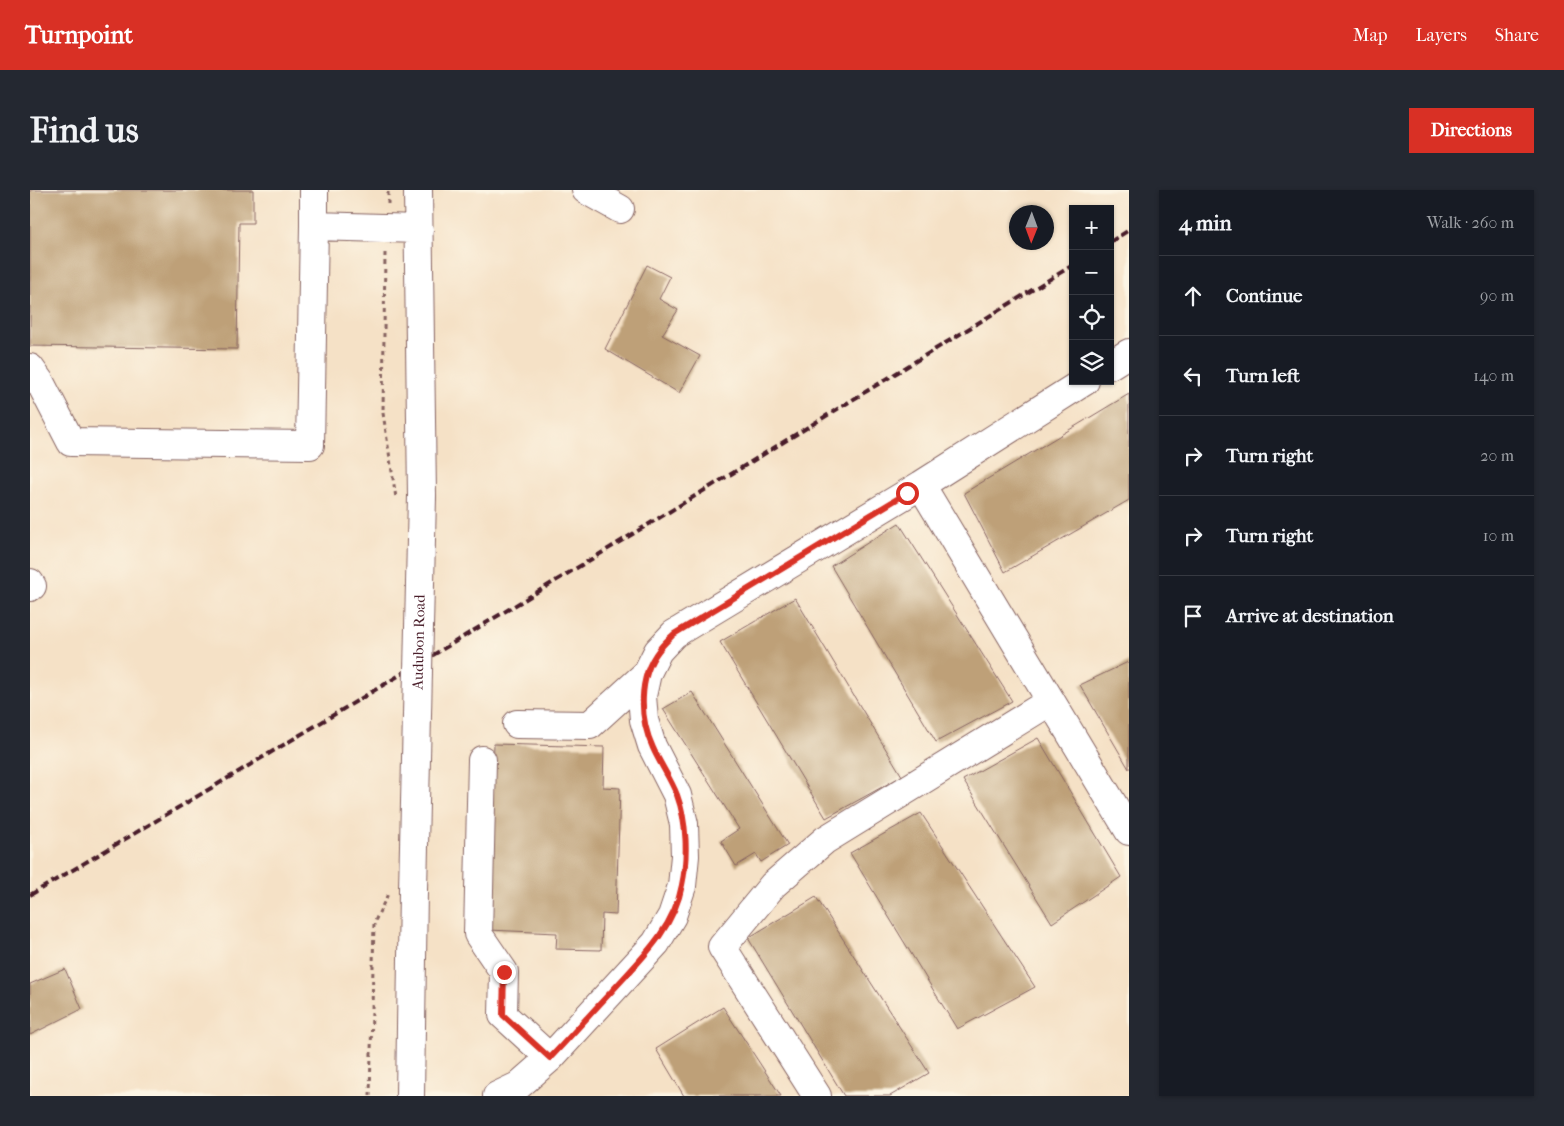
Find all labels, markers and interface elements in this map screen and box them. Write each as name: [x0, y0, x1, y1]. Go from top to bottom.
text: Turnpoint: [25, 21, 133, 49]
text: Map: [1353, 25, 1387, 46]
text: Layers: [1415, 25, 1467, 46]
text: Share: [1495, 25, 1539, 46]
button: Directions: [1409, 108, 1534, 153]
text: Find us: [30, 110, 139, 151]
north arrow: [1009, 205, 1054, 250]
map controls: [1069, 205, 1114, 385]
button: +: [1069, 205, 1114, 250]
text: 4 min: [1179, 211, 1232, 235]
text: Walk · 260 m: [1427, 213, 1514, 232]
button: −: [1069, 250, 1114, 295]
icon: ahead: [1179, 282, 1207, 310]
text: Continue: [1226, 285, 1302, 307]
text: 90 m: [1480, 286, 1514, 305]
button: locate: [1069, 295, 1114, 340]
button: layers: [1069, 340, 1114, 385]
icon: left: [1179, 362, 1207, 390]
text: Turn left: [1226, 365, 1300, 387]
text: 140 m: [1473, 366, 1514, 385]
icon: right: [1179, 442, 1207, 470]
text: Turn right: [1226, 445, 1313, 467]
text: 20 m: [1480, 446, 1514, 465]
route start: [896, 482, 919, 505]
icon: right: [1179, 522, 1207, 550]
text: Turn right: [1226, 525, 1313, 547]
text: 10 m: [1483, 526, 1514, 545]
street label: Audubon Road: [409, 593, 429, 691]
icon: arrive: [1179, 602, 1207, 630]
text: Arrive at destination: [1226, 605, 1394, 627]
route end: [493, 961, 516, 984]

